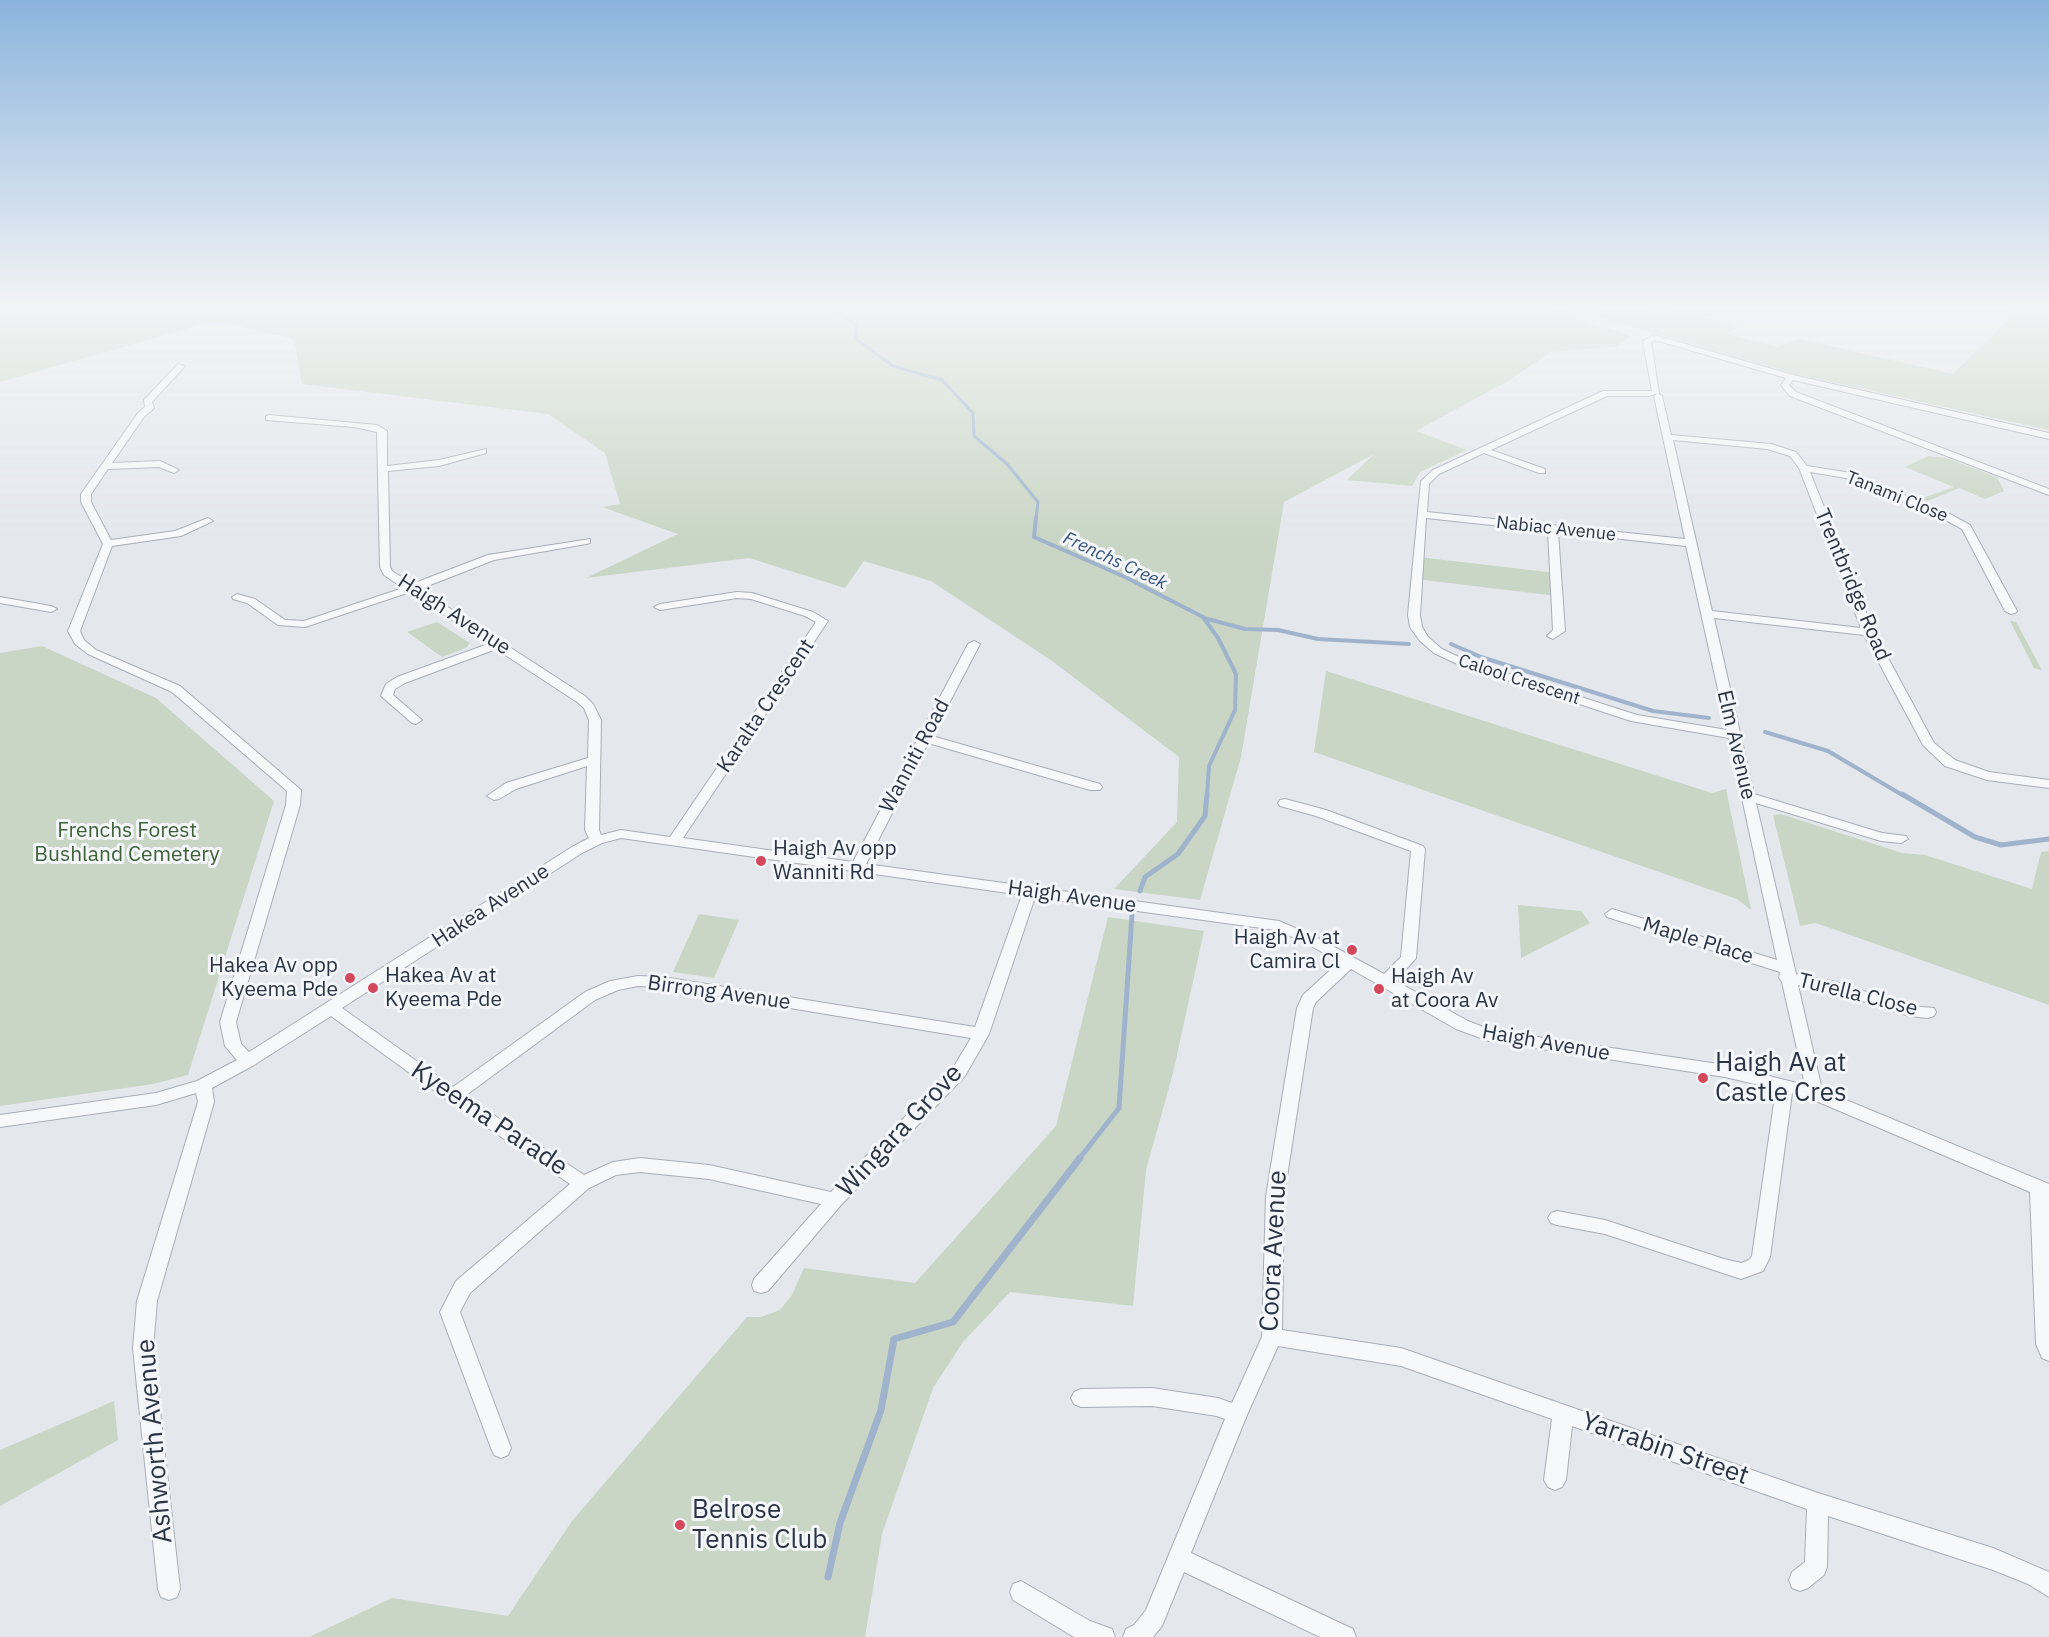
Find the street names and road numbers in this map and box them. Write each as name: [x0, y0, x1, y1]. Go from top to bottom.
street label: Tanami Close: [1843, 467, 1951, 527]
street label: Trentbridge Road: [1809, 505, 1895, 665]
street label: Nabiac Avenue: [1495, 512, 1617, 546]
street label: Haigh Avenue: [393, 569, 515, 661]
street label: Karalta Crescent: [712, 634, 820, 778]
street label: Calool Crescent: [1455, 650, 1583, 710]
street label: Elm Avenue: [1711, 688, 1761, 802]
street label: Wanniti Road: [875, 695, 955, 817]
street label: Hakea Avenue: [428, 859, 554, 953]
street label: Haigh Avenue: [1006, 876, 1138, 918]
street label: Maple Place: [1640, 912, 1756, 970]
street label: Turella Close: [1796, 968, 1920, 1022]
street label: Birrong Avenue: [646, 970, 792, 1016]
street label: Haigh Avenue: [1480, 1019, 1612, 1067]
street label: Kyeema Parade: [405, 1055, 573, 1183]
street label: Wingara Grove: [831, 1058, 969, 1204]
street label: Coora Avenue: [1254, 1170, 1294, 1332]
street label: Ashworth Avenue: [131, 1338, 179, 1544]
street label: Yarrabin Street: [1577, 1406, 1753, 1492]

